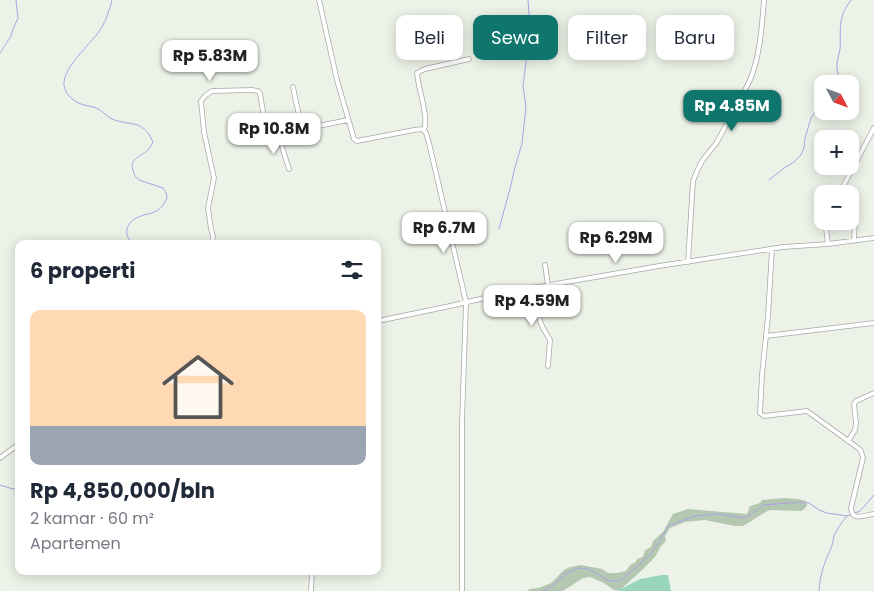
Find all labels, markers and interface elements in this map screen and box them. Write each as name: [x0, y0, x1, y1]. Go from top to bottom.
chip: Beli: [396, 15, 463, 60]
chip: Sewa: [473, 15, 558, 60]
chip: Filter: [568, 15, 646, 60]
chip: Baru: [656, 15, 734, 60]
pin: Rp 5.83M: [158, 39, 262, 82]
text: Rp 5.83M: [173, 44, 247, 67]
north arrow: [814, 75, 859, 120]
map controls: [814, 75, 859, 230]
pin: Rp 4.85M: [680, 90, 784, 132]
text: Rp 4.85M: [694, 94, 770, 117]
pin: Rp 10.8M: [222, 112, 326, 155]
text: Rp 10.8M: [239, 117, 309, 140]
button: +: [814, 130, 859, 175]
button: −: [814, 185, 859, 230]
pin: Rp 6.7M: [398, 212, 490, 254]
text: Rp 6.7M: [413, 216, 475, 239]
pin: Rp 6.29M: [564, 222, 668, 264]
text: Rp 6.29M: [579, 226, 653, 249]
text: 6 properti: [30, 256, 135, 285]
icon: filters: [338, 256, 366, 284]
pin: Rp 4.59M: [480, 284, 584, 327]
text: Rp 4.59M: [495, 289, 569, 312]
icon: home: [153, 342, 243, 432]
text: Rp 4,850,000/bln: [30, 476, 215, 505]
text: 2 kamar · 60 m²: [30, 507, 154, 530]
text: Apartemen: [30, 532, 121, 555]

